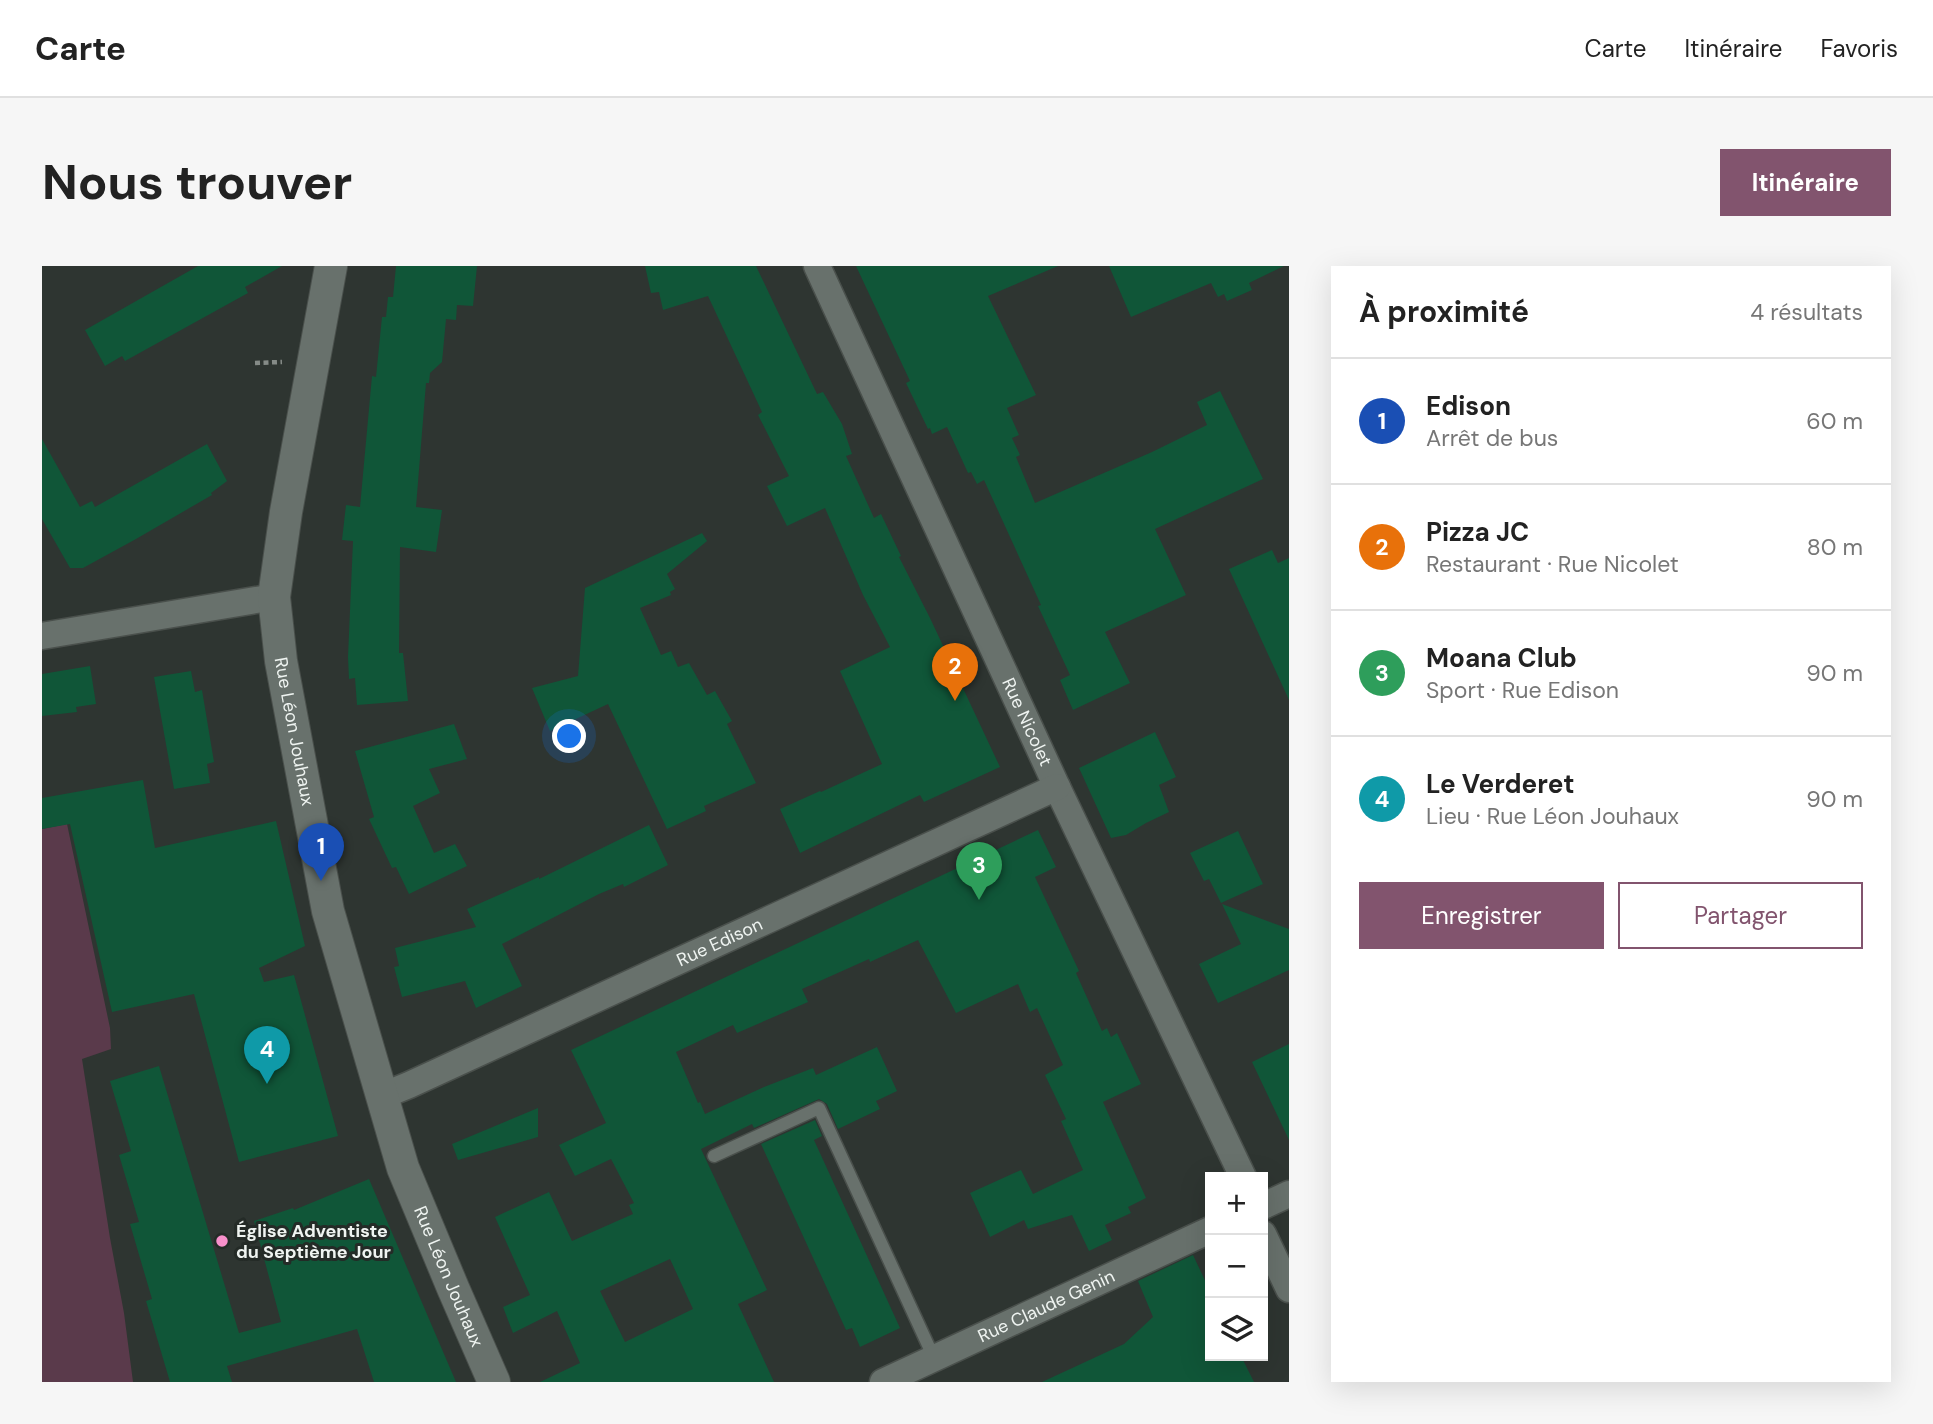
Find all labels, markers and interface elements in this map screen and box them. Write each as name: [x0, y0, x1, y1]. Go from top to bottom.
text: Carte: [35, 27, 126, 70]
text: Carte: [1585, 33, 1646, 64]
text: Itinéraire: [1684, 33, 1782, 64]
text: Favoris: [1820, 33, 1898, 64]
button: Itinéraire: [1720, 149, 1891, 216]
text: Nous trouver: [42, 150, 352, 214]
text: À proximité: [1359, 292, 1529, 331]
text: 4 résultats: [1750, 297, 1863, 327]
text: Edison: [1426, 389, 1511, 423]
text: 1: [1378, 406, 1386, 436]
text: 60 m: [1806, 406, 1863, 436]
text: Arrêt de bus: [1426, 423, 1558, 453]
text: Pizza JC: [1426, 515, 1529, 549]
text: 2: [1375, 532, 1389, 562]
text: 80 m: [1807, 532, 1863, 562]
text: Restaurant · Rue Nicolet: [1426, 549, 1679, 579]
text: Moana Club: [1426, 641, 1577, 675]
pin: 2: [932, 643, 978, 701]
street label: Rue Léon Jouhaux: [269, 655, 320, 808]
text: 3: [1375, 658, 1389, 688]
text: 90 m: [1806, 658, 1863, 688]
street label: Rue Nicolet: [996, 674, 1058, 770]
text: Sport · Rue Edison: [1426, 675, 1619, 705]
your location: [552, 719, 586, 753]
text: Le Verderet: [1426, 767, 1574, 801]
text: 4: [1375, 784, 1389, 814]
text: 90 m: [1806, 784, 1863, 814]
text: Lieu · Rue Léon Jouhaux: [1426, 801, 1679, 831]
pin: 1: [298, 823, 344, 881]
pin: 3: [956, 842, 1002, 900]
button: Enregistrer: [1359, 882, 1604, 949]
button: Partager: [1618, 882, 1863, 949]
street label: Rue Edison: [673, 912, 766, 972]
pin: 4: [244, 1026, 290, 1084]
map controls: [1205, 1172, 1268, 1361]
button: +: [1205, 1172, 1268, 1235]
street label: Rue Léon Jouhaux: [408, 1202, 489, 1351]
place label: Église Adventiste du Septième Jour: [236, 1219, 391, 1264]
marker: Église Adventiste du Septième Jour: [214, 1233, 230, 1249]
button: −: [1205, 1235, 1268, 1298]
street label: Rue Claude Genin: [974, 1264, 1119, 1348]
button: layers: [1205, 1298, 1268, 1361]

